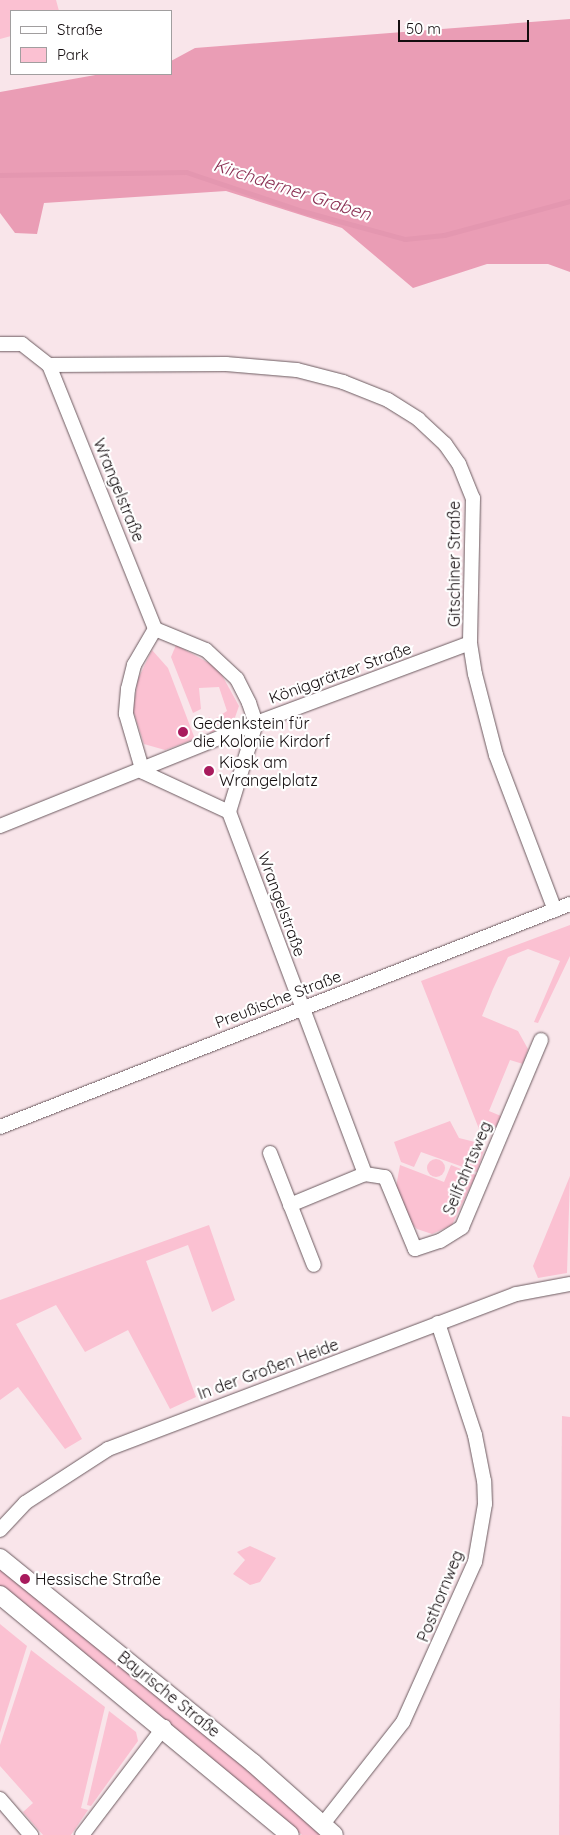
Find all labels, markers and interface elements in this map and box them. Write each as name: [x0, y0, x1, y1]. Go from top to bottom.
legend: [10, 10, 172, 75]
scale bar: [400, 10, 531, 42]
text: 50 m: [406, 19, 441, 38]
text: Straße: [57, 20, 103, 39]
text: Park: [57, 45, 89, 64]
water label: Kirchderner Graben: [211, 154, 373, 226]
street label: Wrangelstraße: [89, 435, 149, 545]
street label: Gitschiner Straße: [444, 501, 464, 627]
street label: Königgrätzer Straße: [266, 638, 414, 708]
place label: Gedenkstein für die Kolonie Kirdorf: [193, 713, 330, 751]
marker: Gedenkstein für die Kolonie Kirdorf: [177, 726, 189, 738]
place label: Kiosk am Wrangelplatz: [219, 752, 318, 790]
marker: Kiosk am Wrangelplatz: [203, 765, 215, 777]
street label: Wrangelstraße: [254, 849, 310, 959]
street label: Preußische Straße: [212, 966, 344, 1032]
street label: Seilfahrtsweg: [439, 1118, 495, 1218]
street label: In der Großen Heide: [195, 1335, 341, 1403]
street label: Posthornweg: [413, 1547, 467, 1645]
place label: Hessische Straße: [35, 1569, 161, 1589]
marker: Hessische Straße: [19, 1573, 31, 1585]
street label: Bayrische Straße: [114, 1647, 224, 1741]

